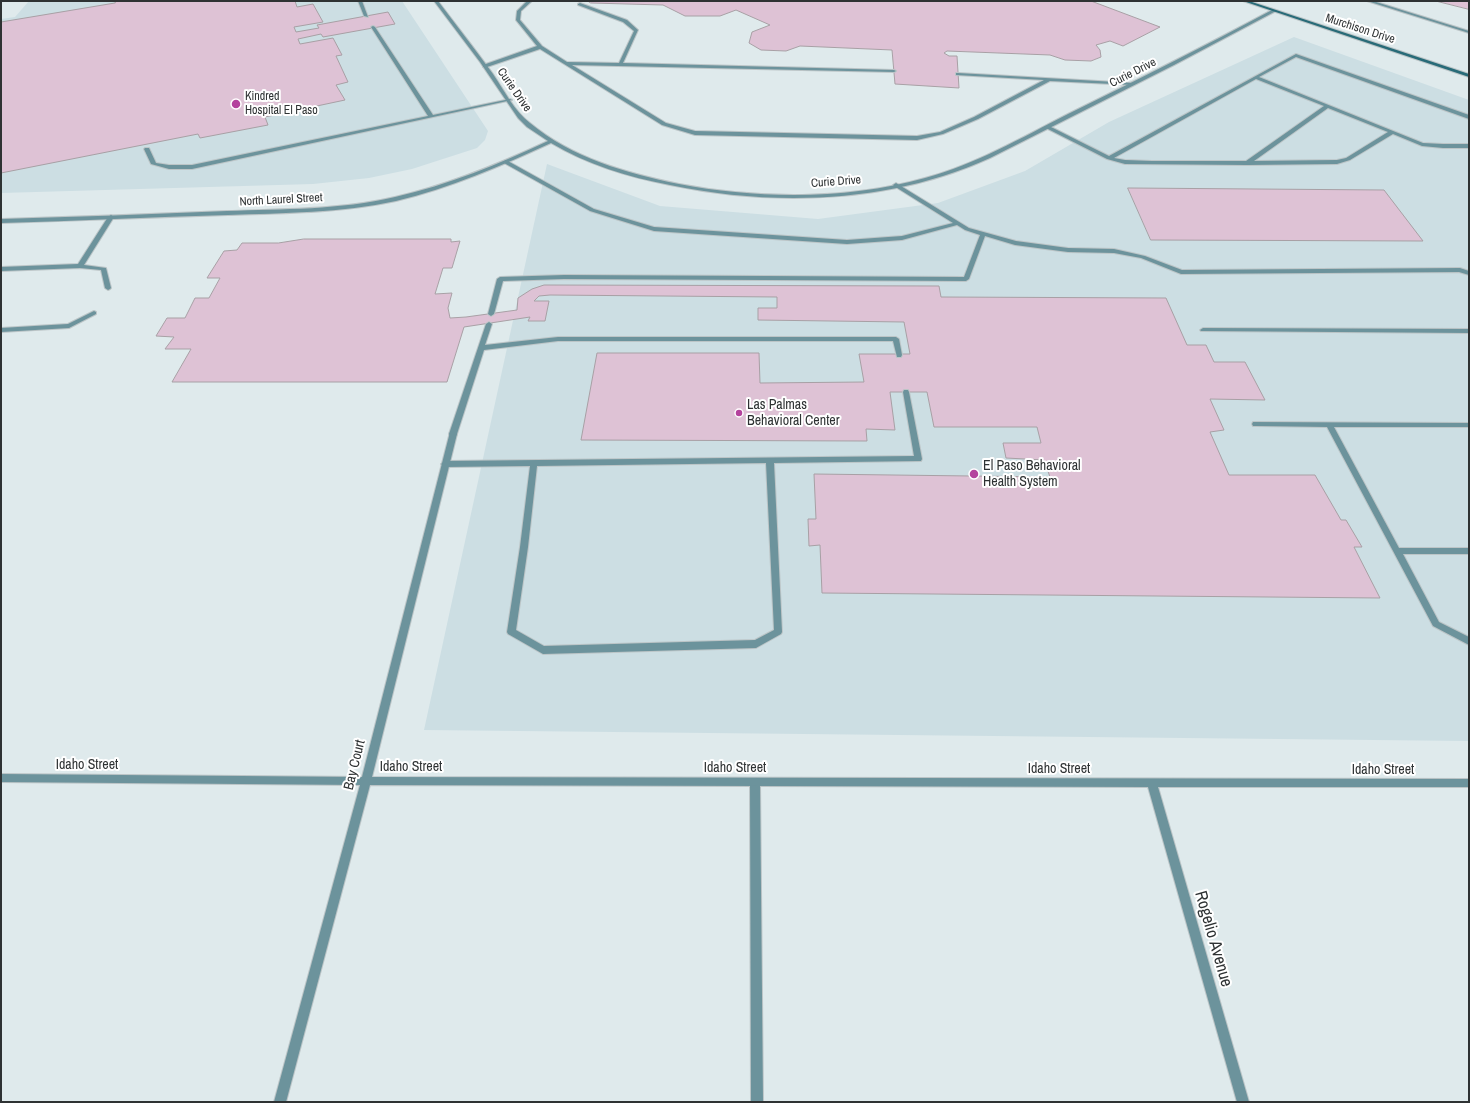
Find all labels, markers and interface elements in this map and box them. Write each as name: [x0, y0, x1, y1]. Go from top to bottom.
street label: Murchison Drive: [1323, 11, 1397, 47]
street label: Curie Drive: [1107, 55, 1159, 91]
street label: Curie Drive: [494, 65, 534, 115]
place label: Kindred Hospital El Paso: [245, 90, 318, 118]
marker: Kindred Hospital El Paso: [230, 98, 242, 110]
street label: Curie Drive: [810, 173, 862, 191]
street label: North Laurel Street: [239, 191, 323, 209]
place label: Las Palmas Behavioral Center: [747, 397, 840, 430]
marker: Las Palmas Behavioral Center: [734, 408, 744, 418]
place label: El Paso Behavioral Health System: [983, 458, 1081, 490]
marker: El Paso Behavioral Health System: [968, 468, 980, 480]
street label: Bay Court: [341, 738, 369, 792]
street label: Idaho Street: [56, 757, 118, 773]
street label: Idaho Street: [380, 759, 442, 775]
street label: Idaho Street: [704, 760, 766, 776]
street label: Idaho Street: [1028, 761, 1090, 777]
street label: Idaho Street: [1352, 762, 1414, 778]
street label: Rogelio Avenue: [1190, 889, 1236, 989]

